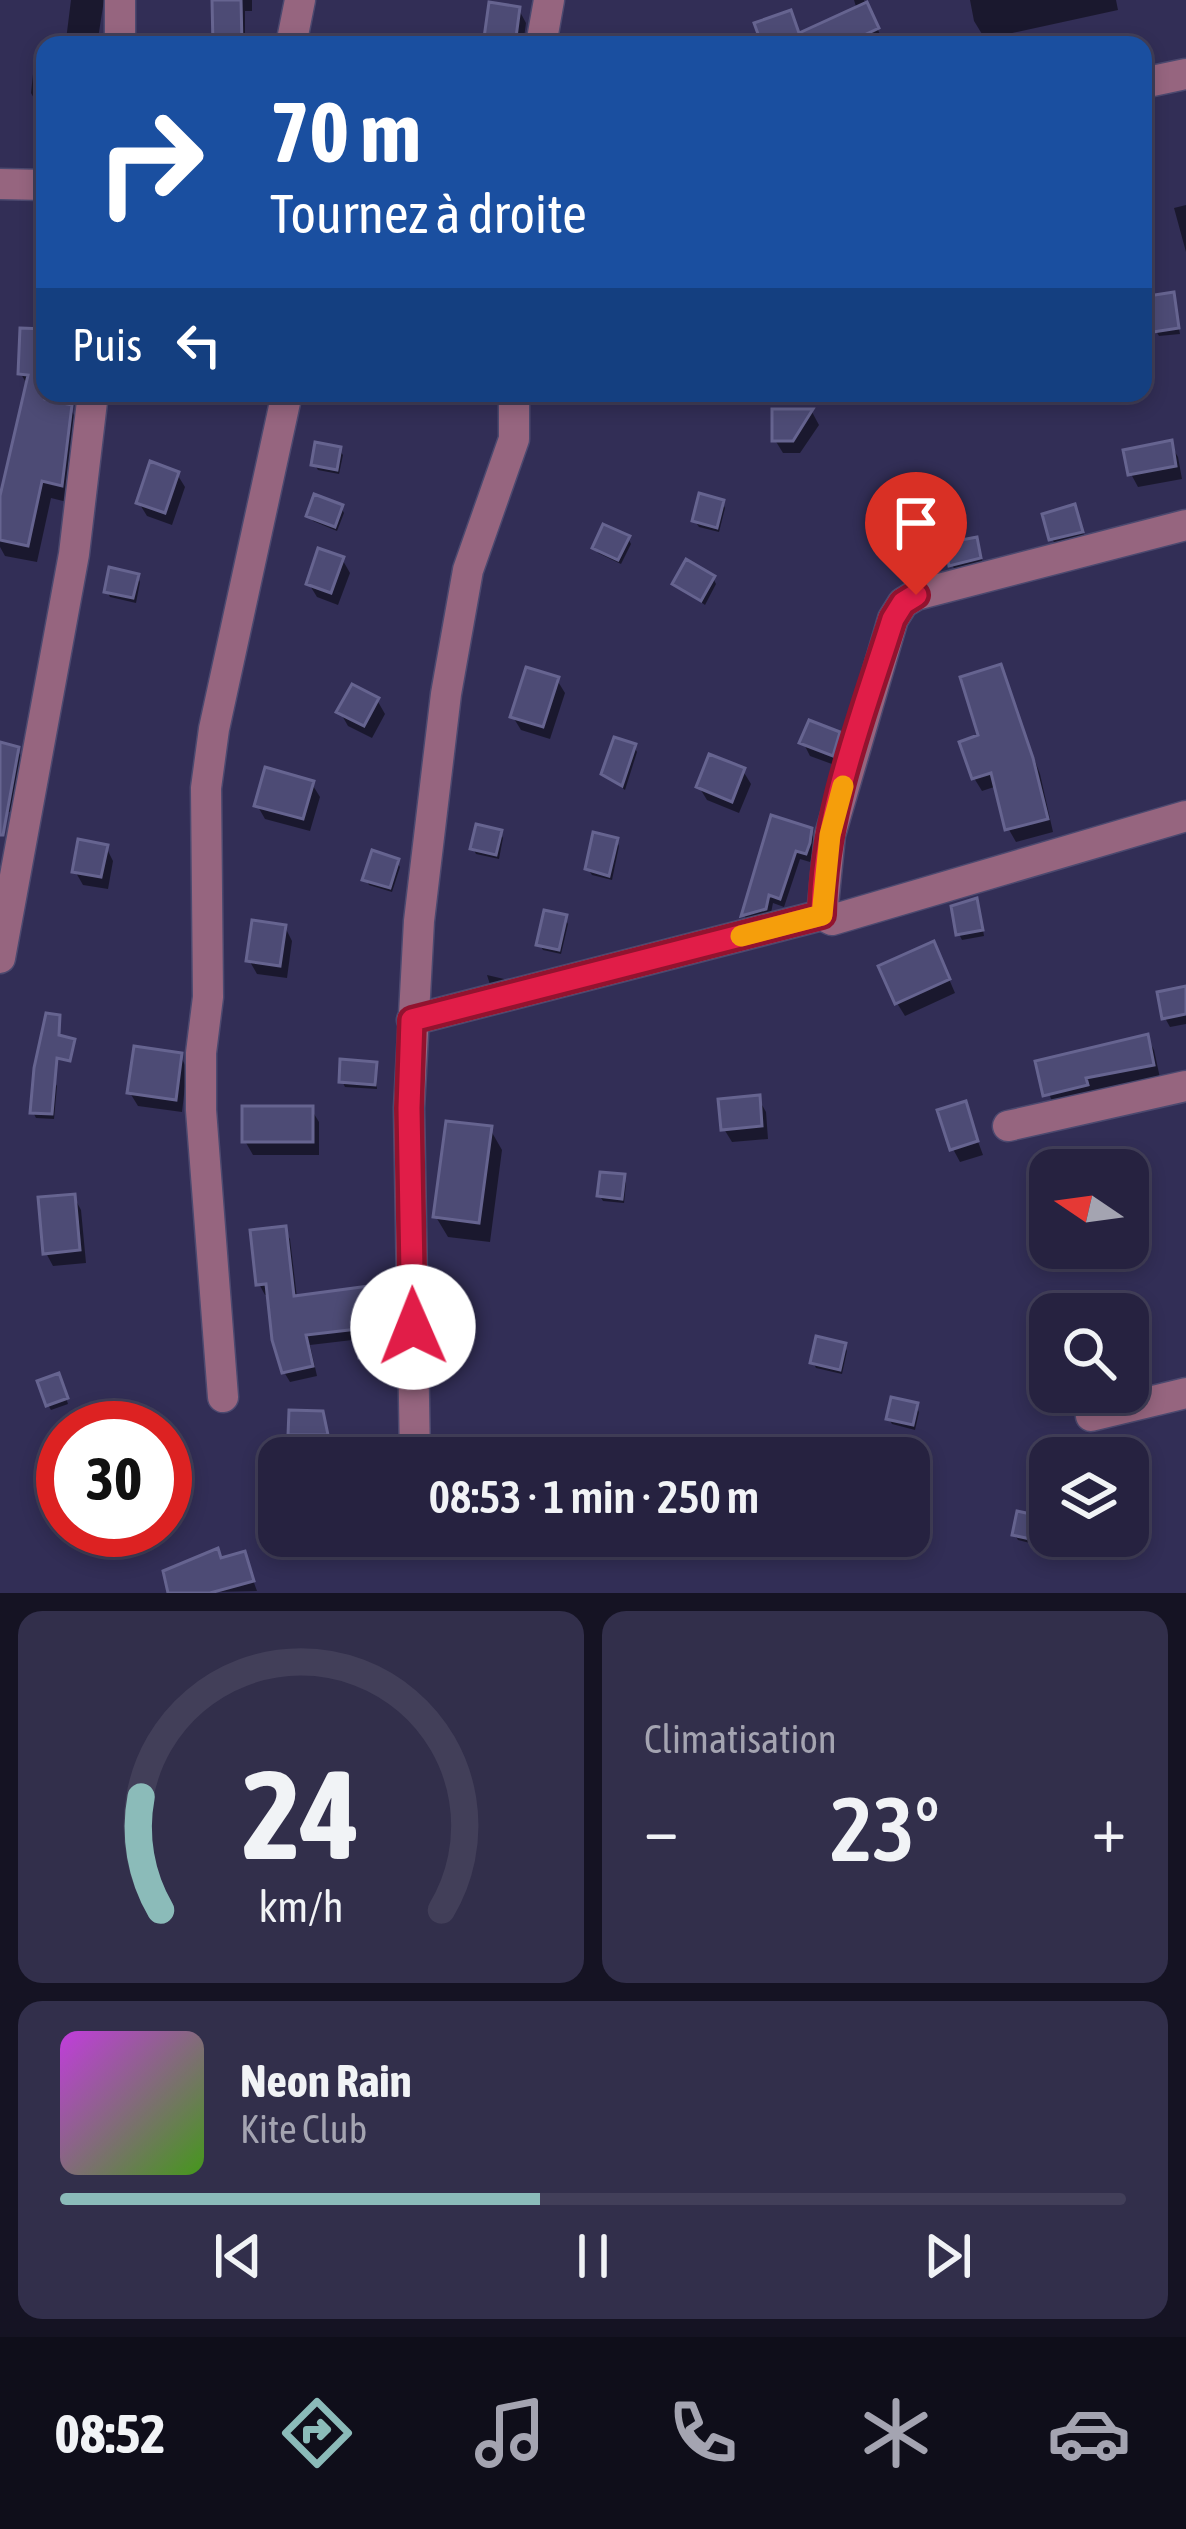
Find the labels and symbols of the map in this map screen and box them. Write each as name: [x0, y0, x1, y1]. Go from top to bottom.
pin: [865, 472, 967, 595]
north arrow: [1029, 1149, 1149, 1269]
position arrow: [350, 1264, 476, 1390]
speed limit sign: 30: [36, 1401, 192, 1557]

